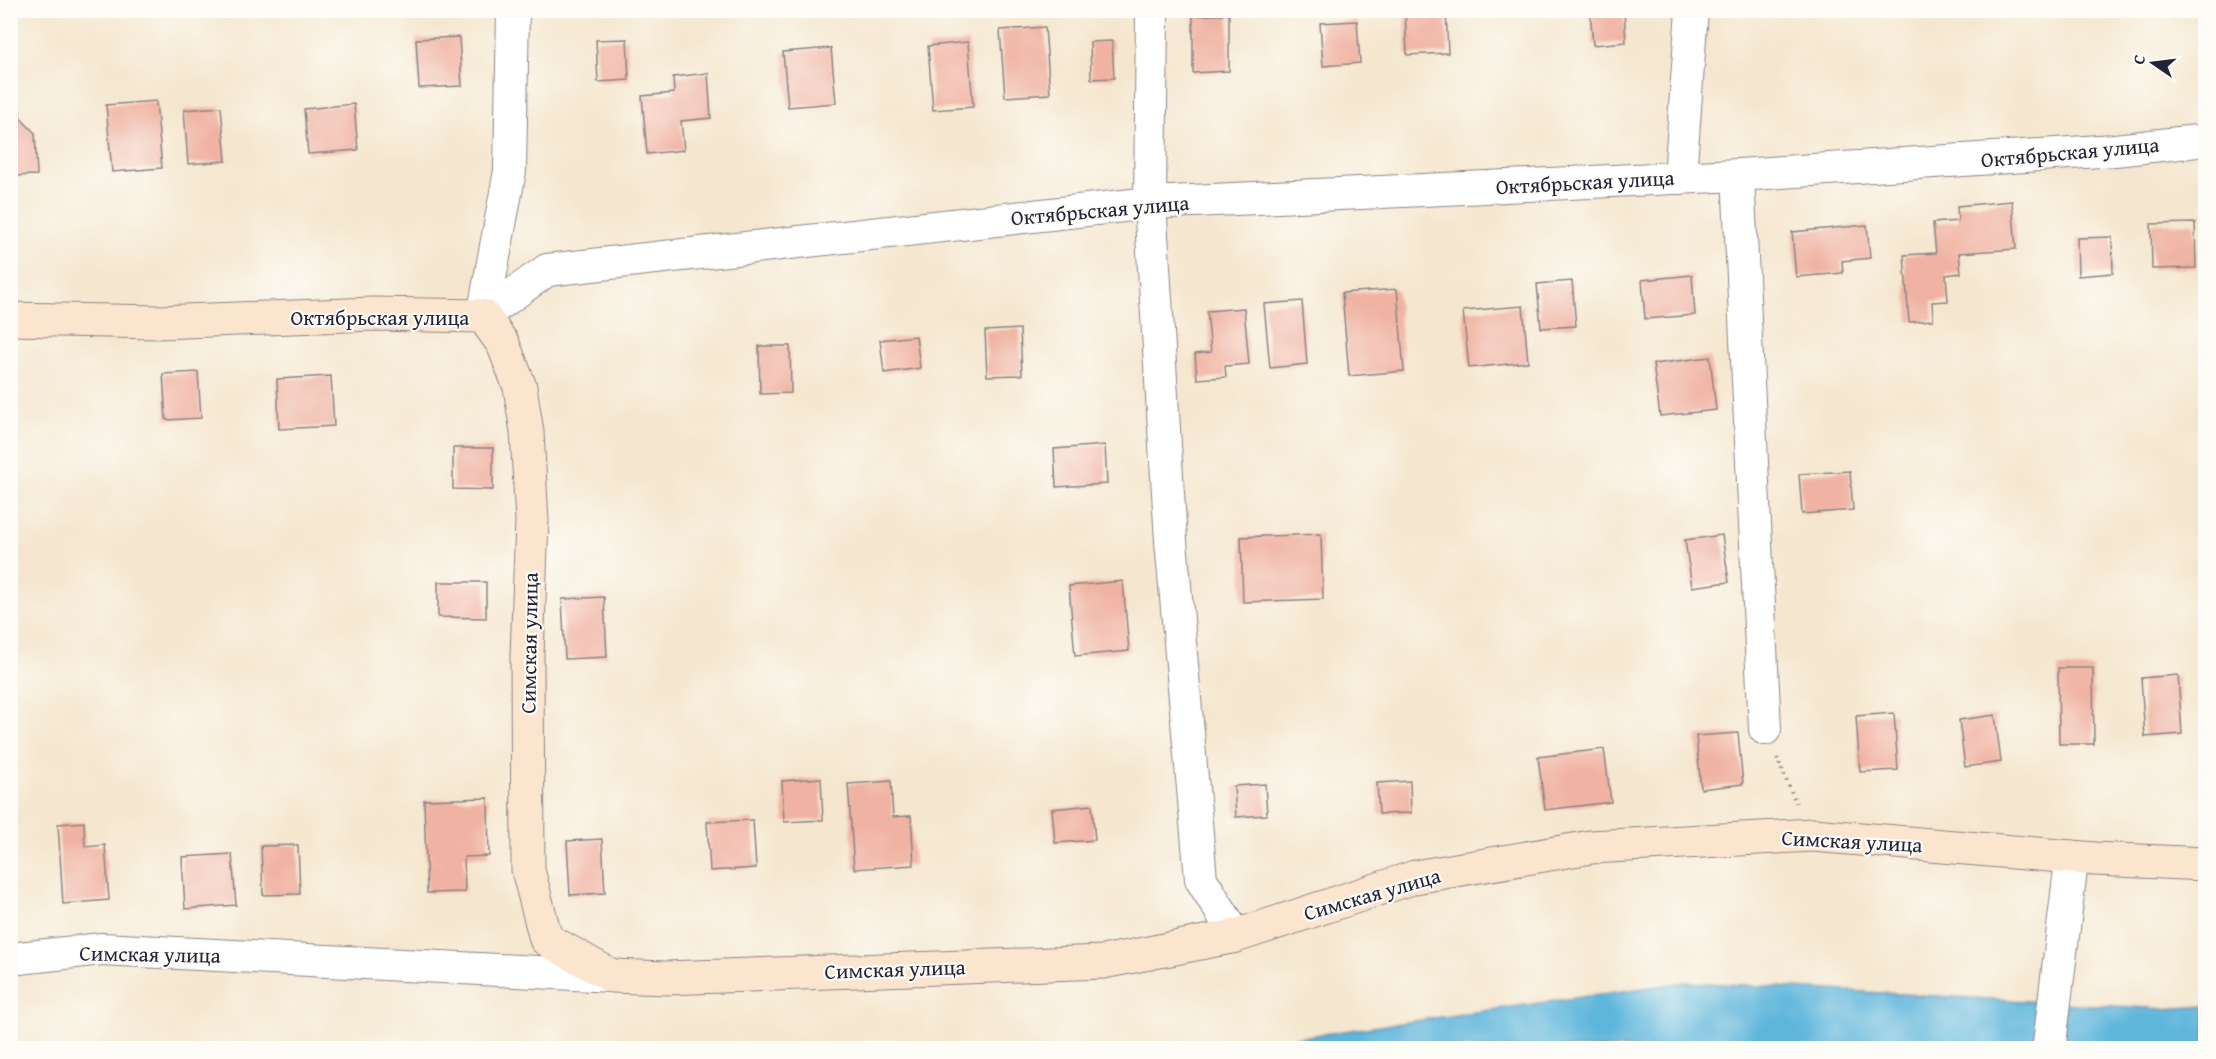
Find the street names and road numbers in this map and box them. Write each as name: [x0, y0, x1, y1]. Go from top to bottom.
street label: Октябрьская улица: [1980, 129, 2160, 175]
street label: Октябрьская улица: [1495, 162, 1675, 202]
street label: Октябрьская улица: [1010, 187, 1190, 233]
street label: Октябрьская улица: [291, 302, 469, 333]
street label: Симская улица: [512, 572, 546, 714]
street label: Симская улица: [1781, 822, 1923, 860]
street label: Симская улица: [1300, 860, 1444, 928]
street label: Симская улица: [79, 937, 221, 971]
street label: Симская улица: [824, 951, 966, 987]

